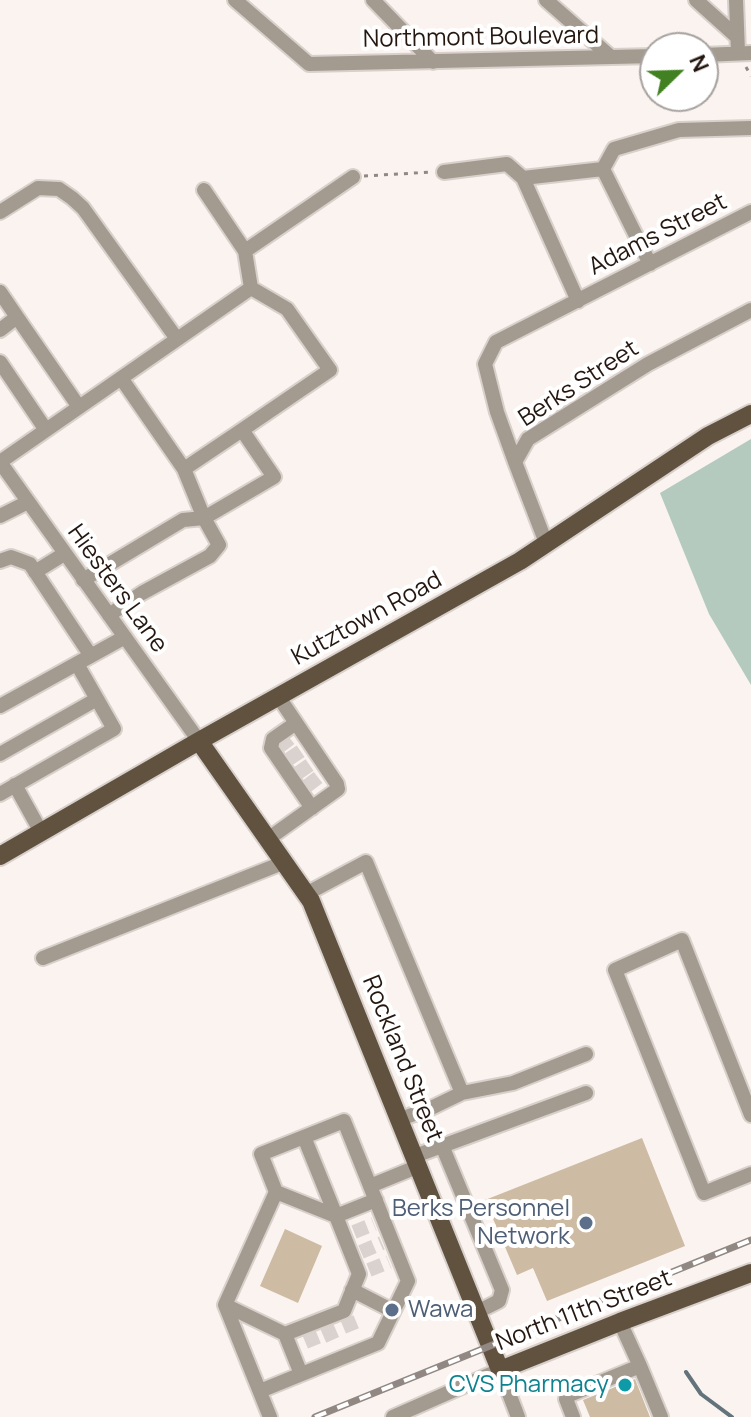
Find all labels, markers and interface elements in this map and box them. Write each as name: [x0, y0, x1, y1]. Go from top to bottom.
street label: Northmont Boulevard: [363, 22, 599, 54]
north arrow: [639, 32, 719, 112]
text: N: [682, 50, 716, 77]
street label: Adams Street: [584, 188, 732, 282]
street label: Berks Street: [514, 335, 644, 433]
street label: Hiesters Lane: [61, 519, 173, 659]
street label: Kutztown Road: [287, 566, 447, 672]
street label: Rockland Street: [355, 971, 449, 1147]
place label: Berks Personnel Network: [392, 1195, 570, 1251]
marker: Berks Personnel Network: [577, 1214, 595, 1232]
street label: North 11th Street: [492, 1264, 676, 1358]
place label: Wawa: [408, 1296, 473, 1324]
marker: Wawa: [383, 1301, 401, 1319]
place label: CVS Pharmacy: [449, 1371, 609, 1399]
marker: CVS Pharmacy: [616, 1376, 634, 1394]

